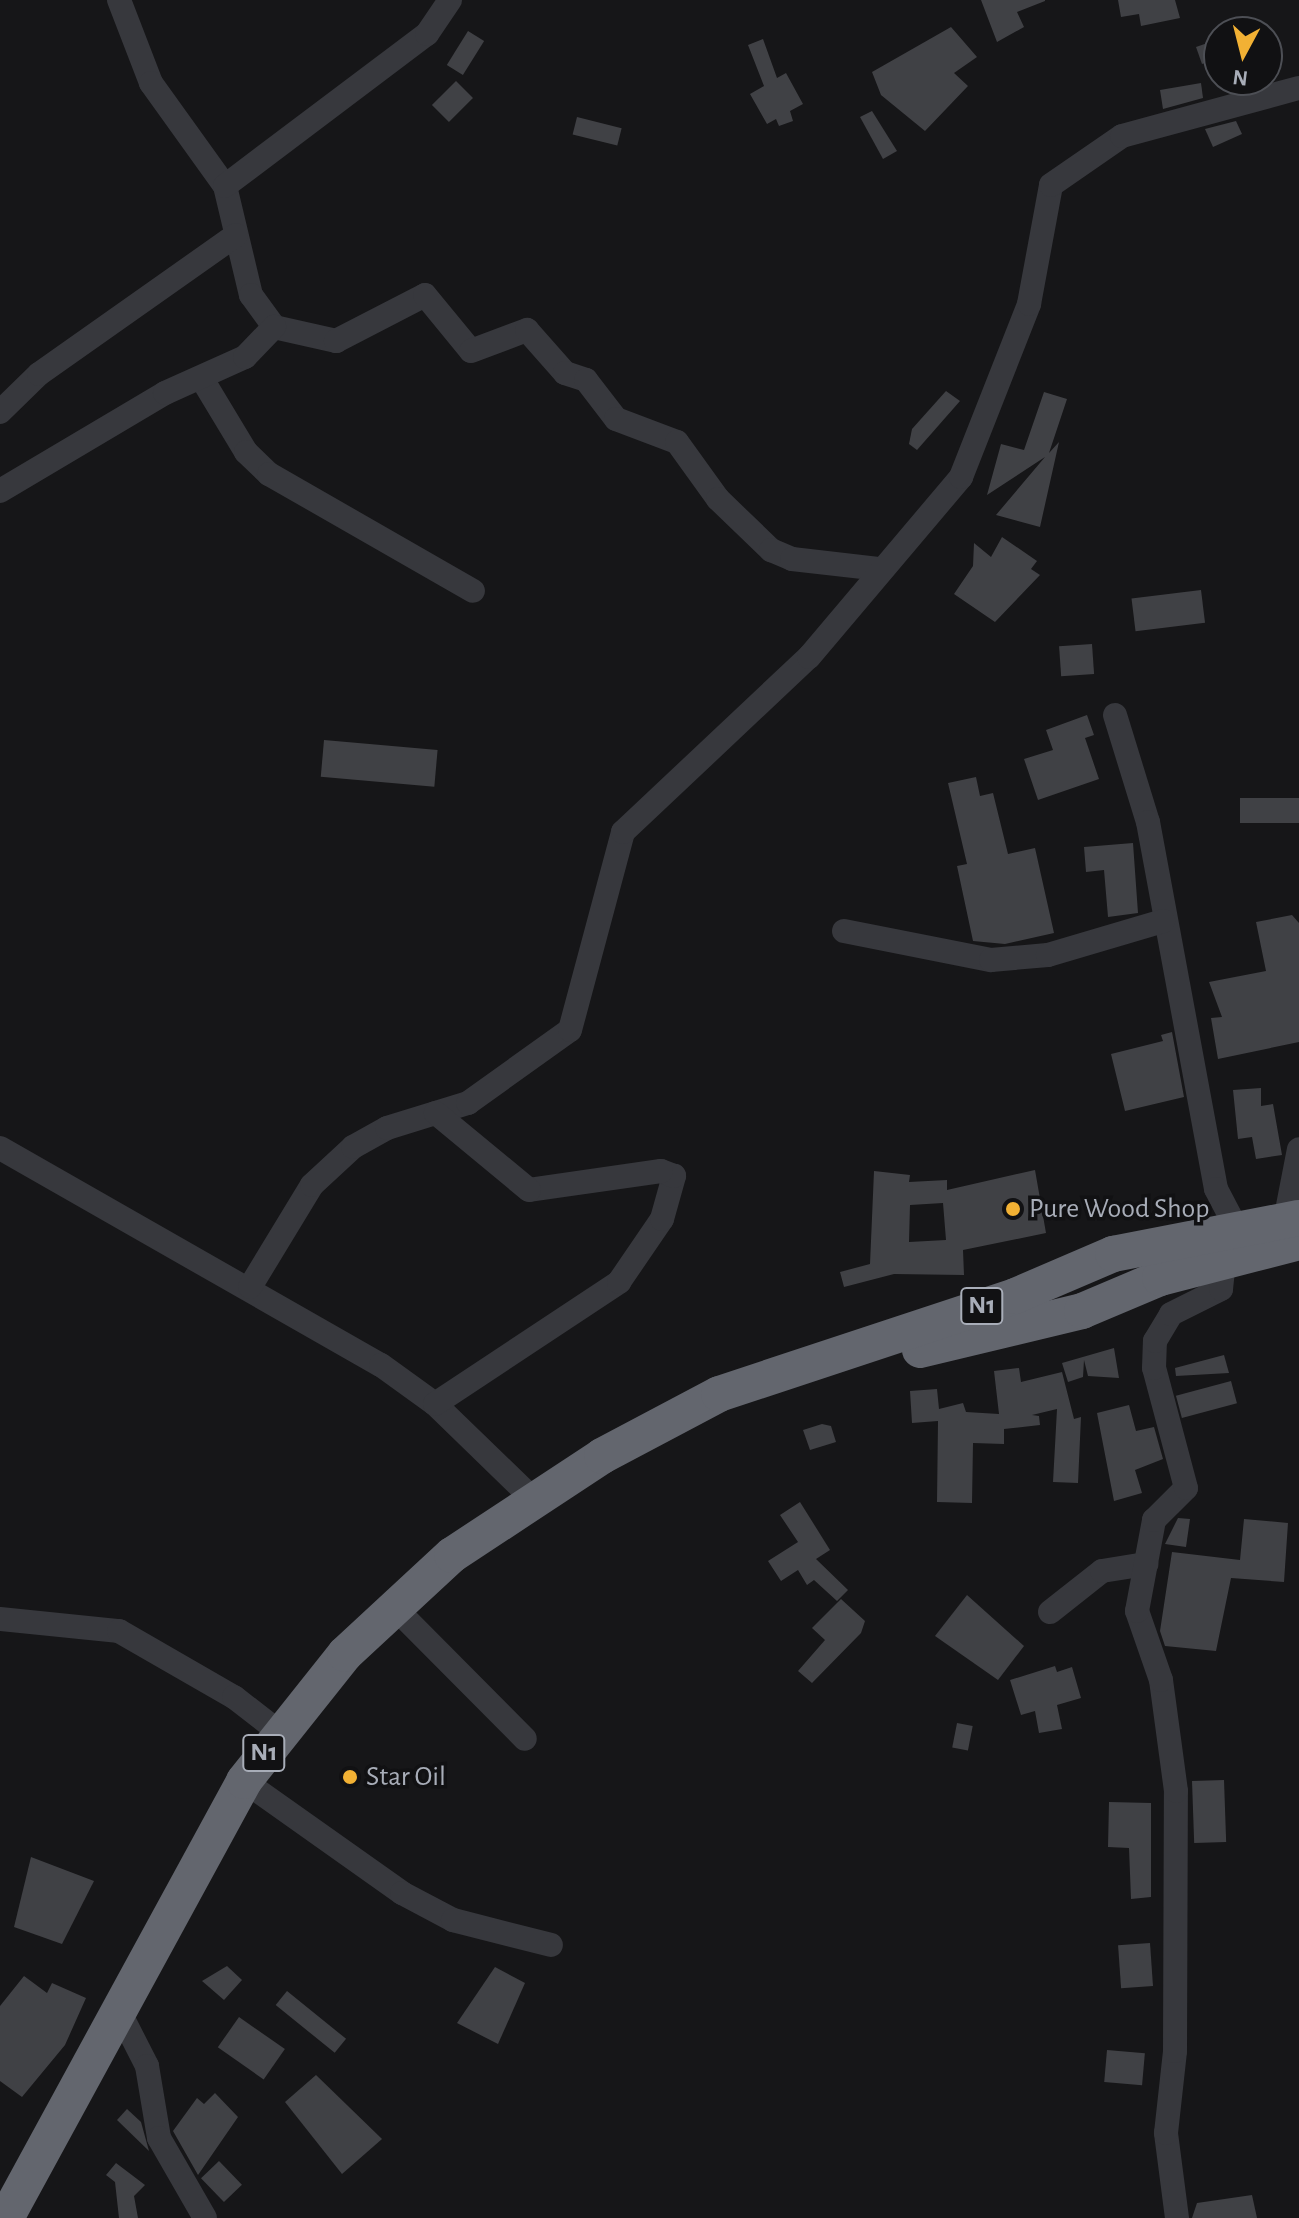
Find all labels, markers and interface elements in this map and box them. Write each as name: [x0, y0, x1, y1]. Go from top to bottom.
north arrow: [1203, 16, 1283, 96]
text: N: [1231, 66, 1249, 90]
place label: Pure Wood Shop: [1029, 1192, 1210, 1226]
marker: Pure Wood Shop: [1004, 1200, 1022, 1218]
road number: N1: [960, 1284, 1004, 1328]
road number: N1: [242, 1731, 286, 1775]
place label: Star Oil: [366, 1760, 446, 1794]
marker: Star Oil: [341, 1768, 359, 1786]

